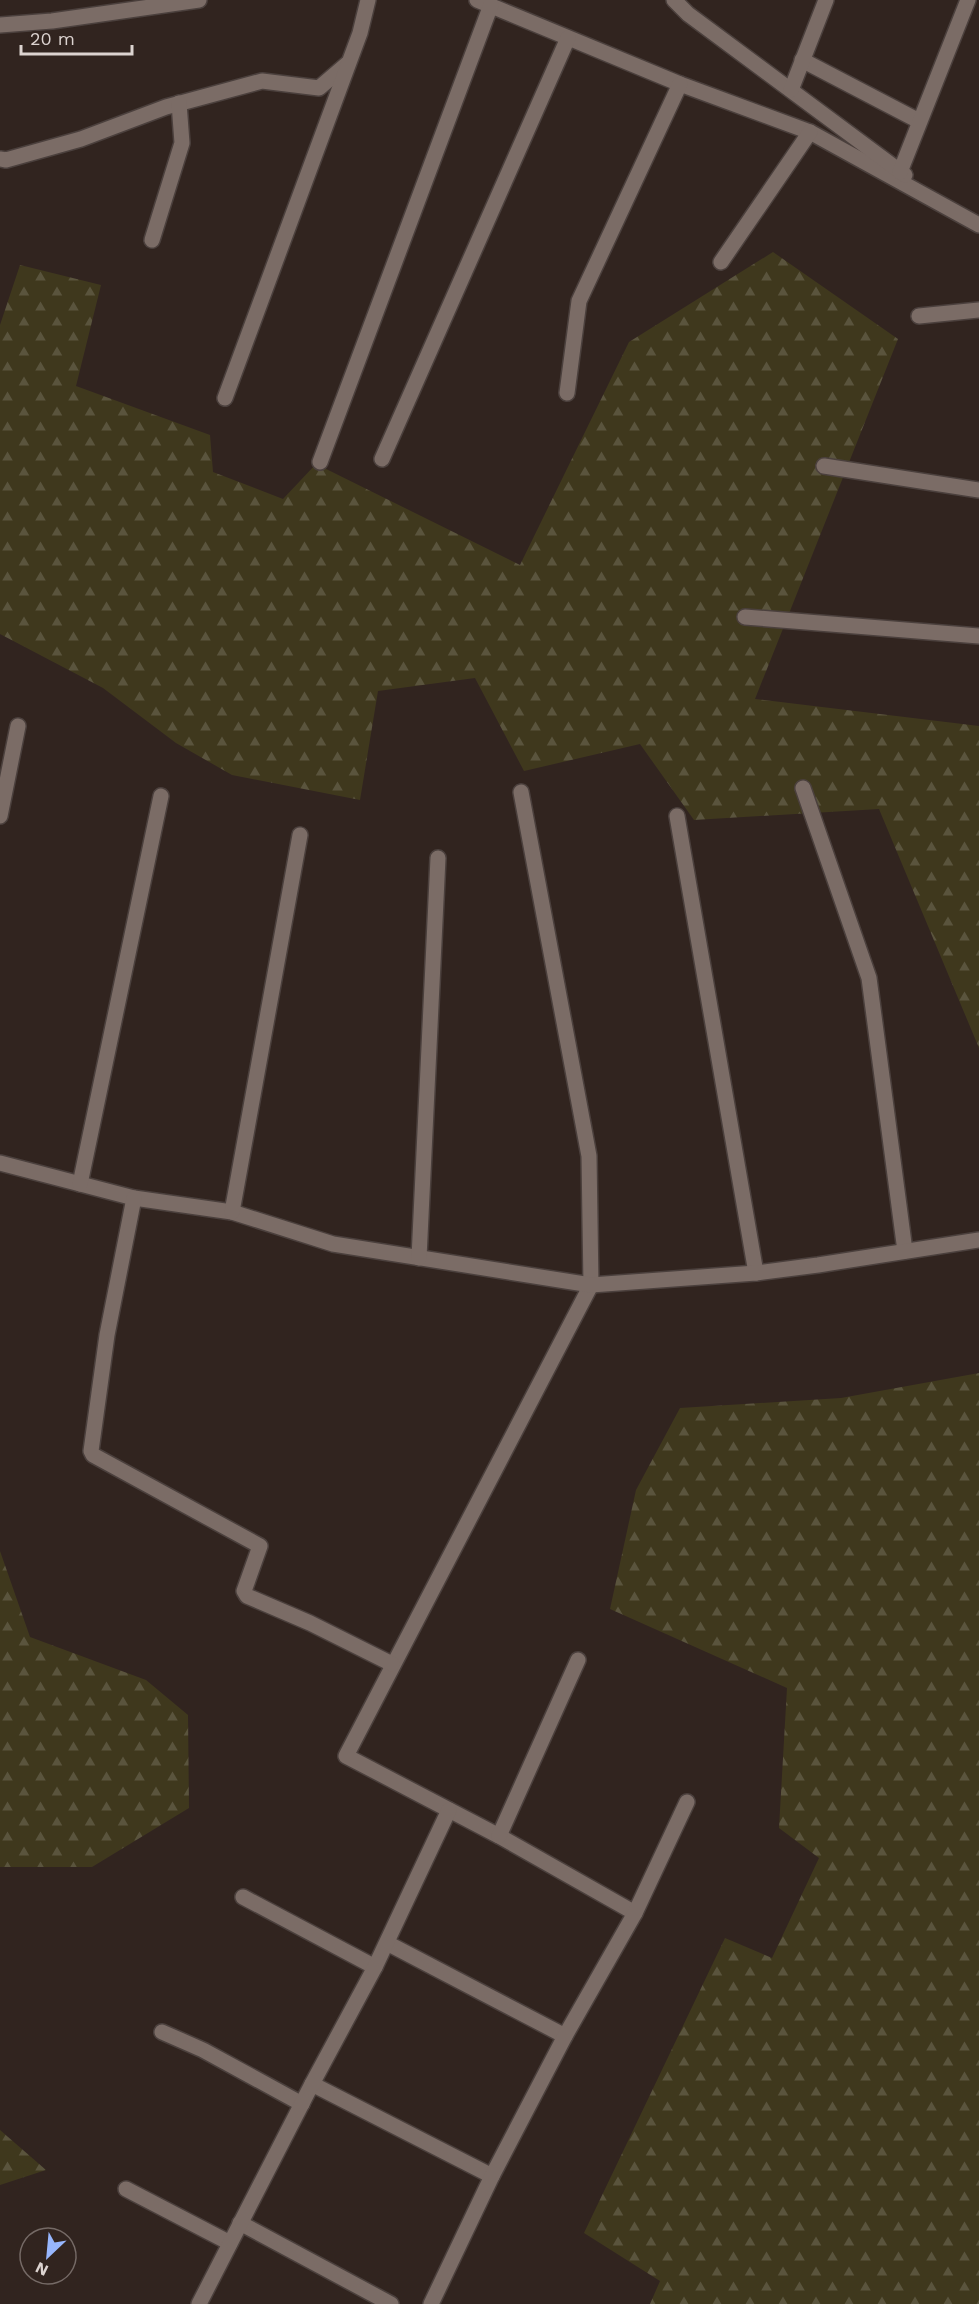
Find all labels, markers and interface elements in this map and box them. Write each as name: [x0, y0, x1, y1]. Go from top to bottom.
scale bar: [21, 18, 132, 56]
text: 20 m: [30, 28, 75, 49]
north arrow: [18, 2226, 78, 2286]
text: N: [32, 2258, 51, 2280]

